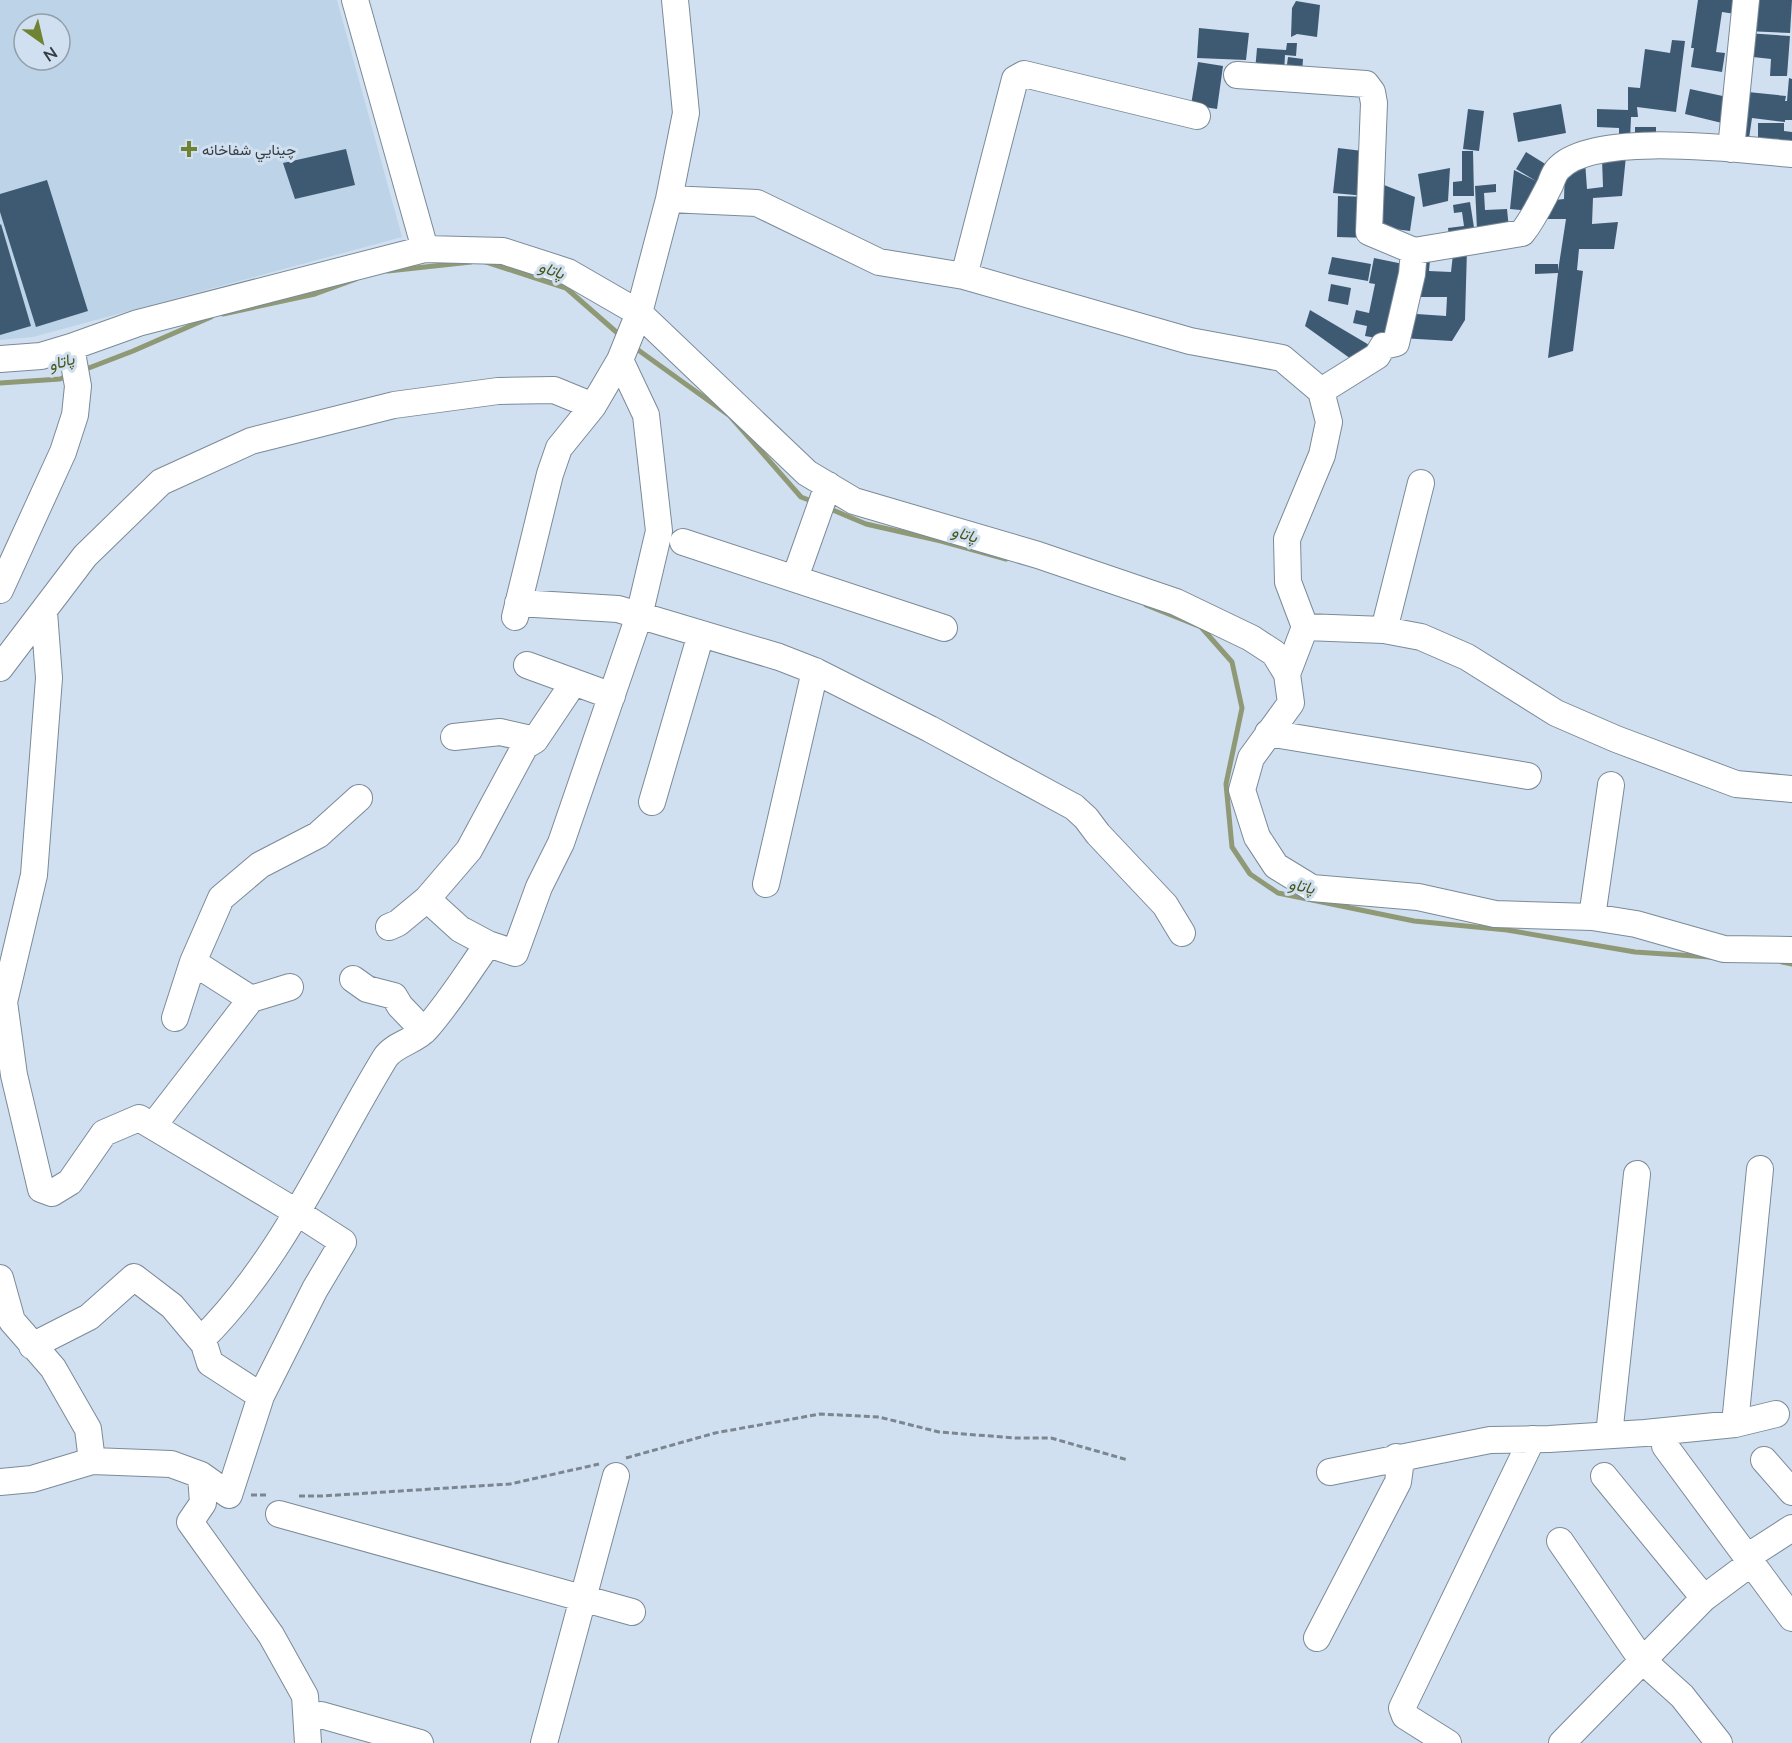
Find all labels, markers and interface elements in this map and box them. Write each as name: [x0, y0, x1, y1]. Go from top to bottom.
north arrow: [12, 12, 72, 72]
text: N: [40, 44, 61, 66]
marker: چينايي شفاخانه: [180, 140, 198, 158]
place label: چينايي شفاخانه: [202, 140, 296, 163]
water label: پاتاو: [536, 256, 568, 285]
water label: پاتاو: [46, 348, 78, 377]
water label: پاتاو: [949, 520, 981, 549]
water label: پاتاو: [1287, 873, 1318, 900]

